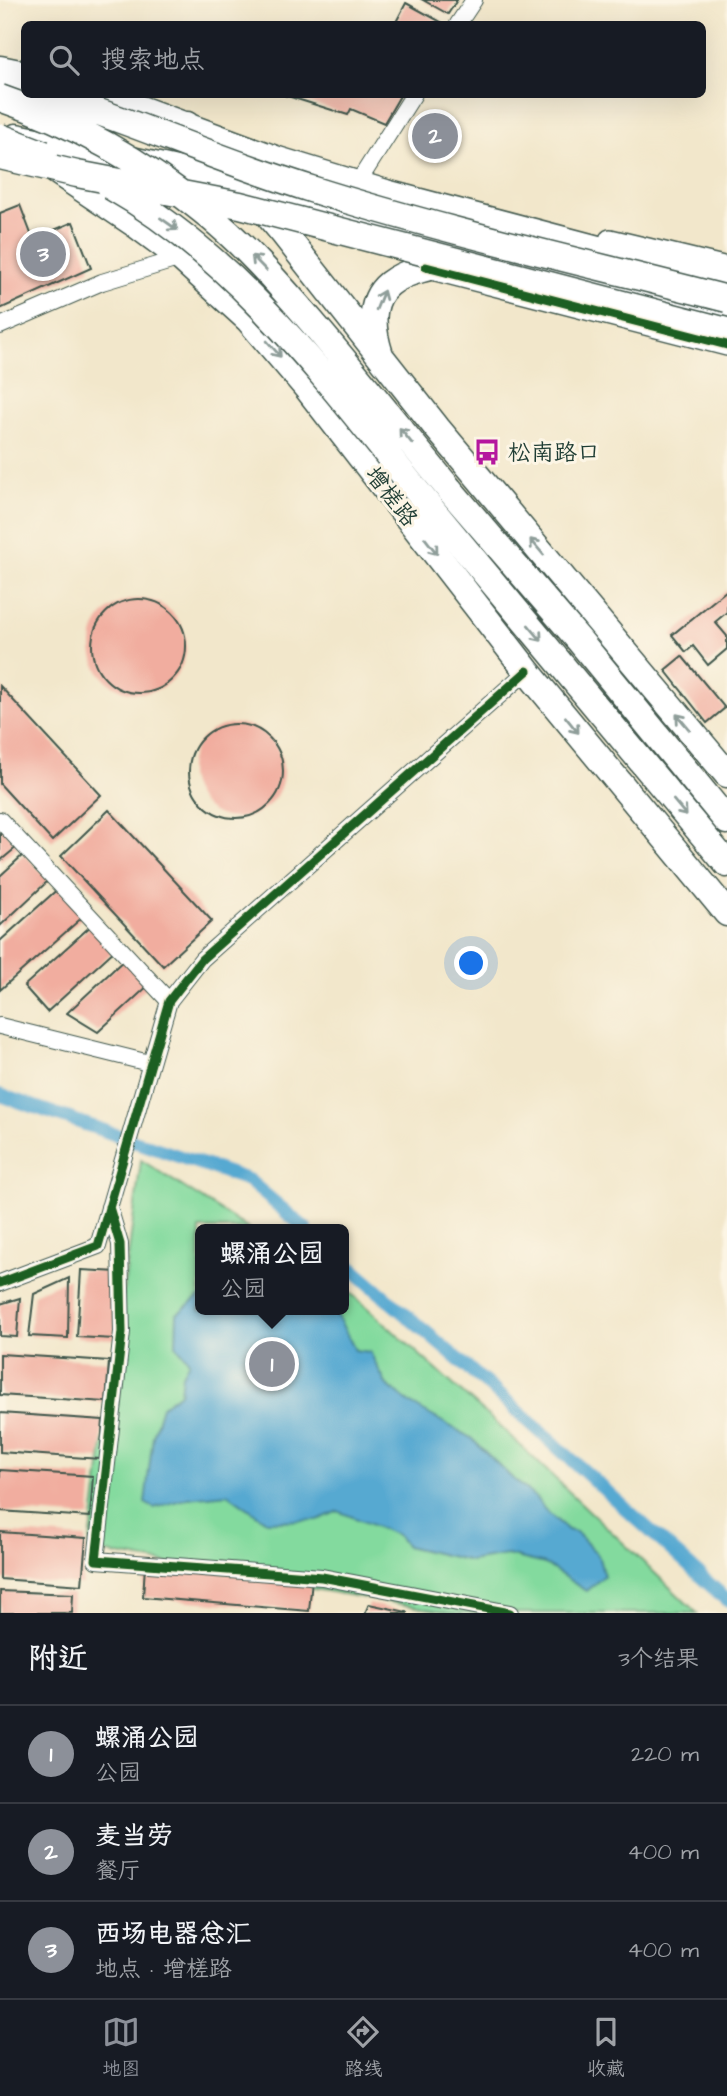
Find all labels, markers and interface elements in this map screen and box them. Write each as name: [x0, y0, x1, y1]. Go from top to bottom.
search box: [21, 21, 706, 98]
icon: search: [45, 41, 83, 79]
text: 搜索地点: [101, 42, 205, 78]
pin: 2: [412, 110, 458, 162]
one-way arrow: [159, 217, 178, 231]
pin: 3: [20, 228, 66, 280]
one-way arrow: [250, 255, 267, 272]
one-way arrow: [374, 290, 387, 311]
one-way arrow: [266, 340, 282, 358]
one-way arrow: [398, 428, 414, 446]
bus stop icon: 松南路口: [472, 437, 502, 467]
place label: 松南路口: [508, 437, 600, 469]
street label: 增槎路: [357, 460, 425, 534]
one-way arrow: [424, 537, 439, 555]
one-way arrow: [529, 539, 545, 557]
one-way arrow: [527, 624, 543, 642]
one-way arrow: [675, 713, 691, 731]
one-way arrow: [564, 716, 580, 734]
one-way arrow: [672, 799, 688, 817]
your location: [454, 946, 488, 980]
popup: [195, 1224, 349, 1315]
text: 螺涌公园: [220, 1236, 324, 1272]
text: 公园: [220, 1273, 266, 1305]
pin: 1: [249, 1338, 295, 1390]
text: 附近: [28, 1638, 88, 1680]
text: 3个结果: [618, 1643, 699, 1675]
text: 螺涌公园: [95, 1720, 199, 1756]
text: 1: [50, 1738, 52, 1770]
text: 220 m: [631, 1738, 699, 1770]
text: 公园: [95, 1757, 141, 1789]
text: 麦当劳: [95, 1818, 173, 1854]
text: 2: [44, 1836, 58, 1868]
text: 400 m: [627, 1836, 699, 1868]
text: 餐厅: [95, 1855, 141, 1887]
text: 西场电器总汇: [95, 1916, 251, 1952]
text: 3: [45, 1934, 57, 1966]
text: 400 m: [627, 1934, 699, 1966]
text: 地点 · 增槎路: [95, 1953, 232, 1985]
tab: 地图: [102, 2013, 140, 2083]
tab: 路线: [344, 2013, 383, 2083]
tab: 收藏: [587, 2013, 625, 2083]

